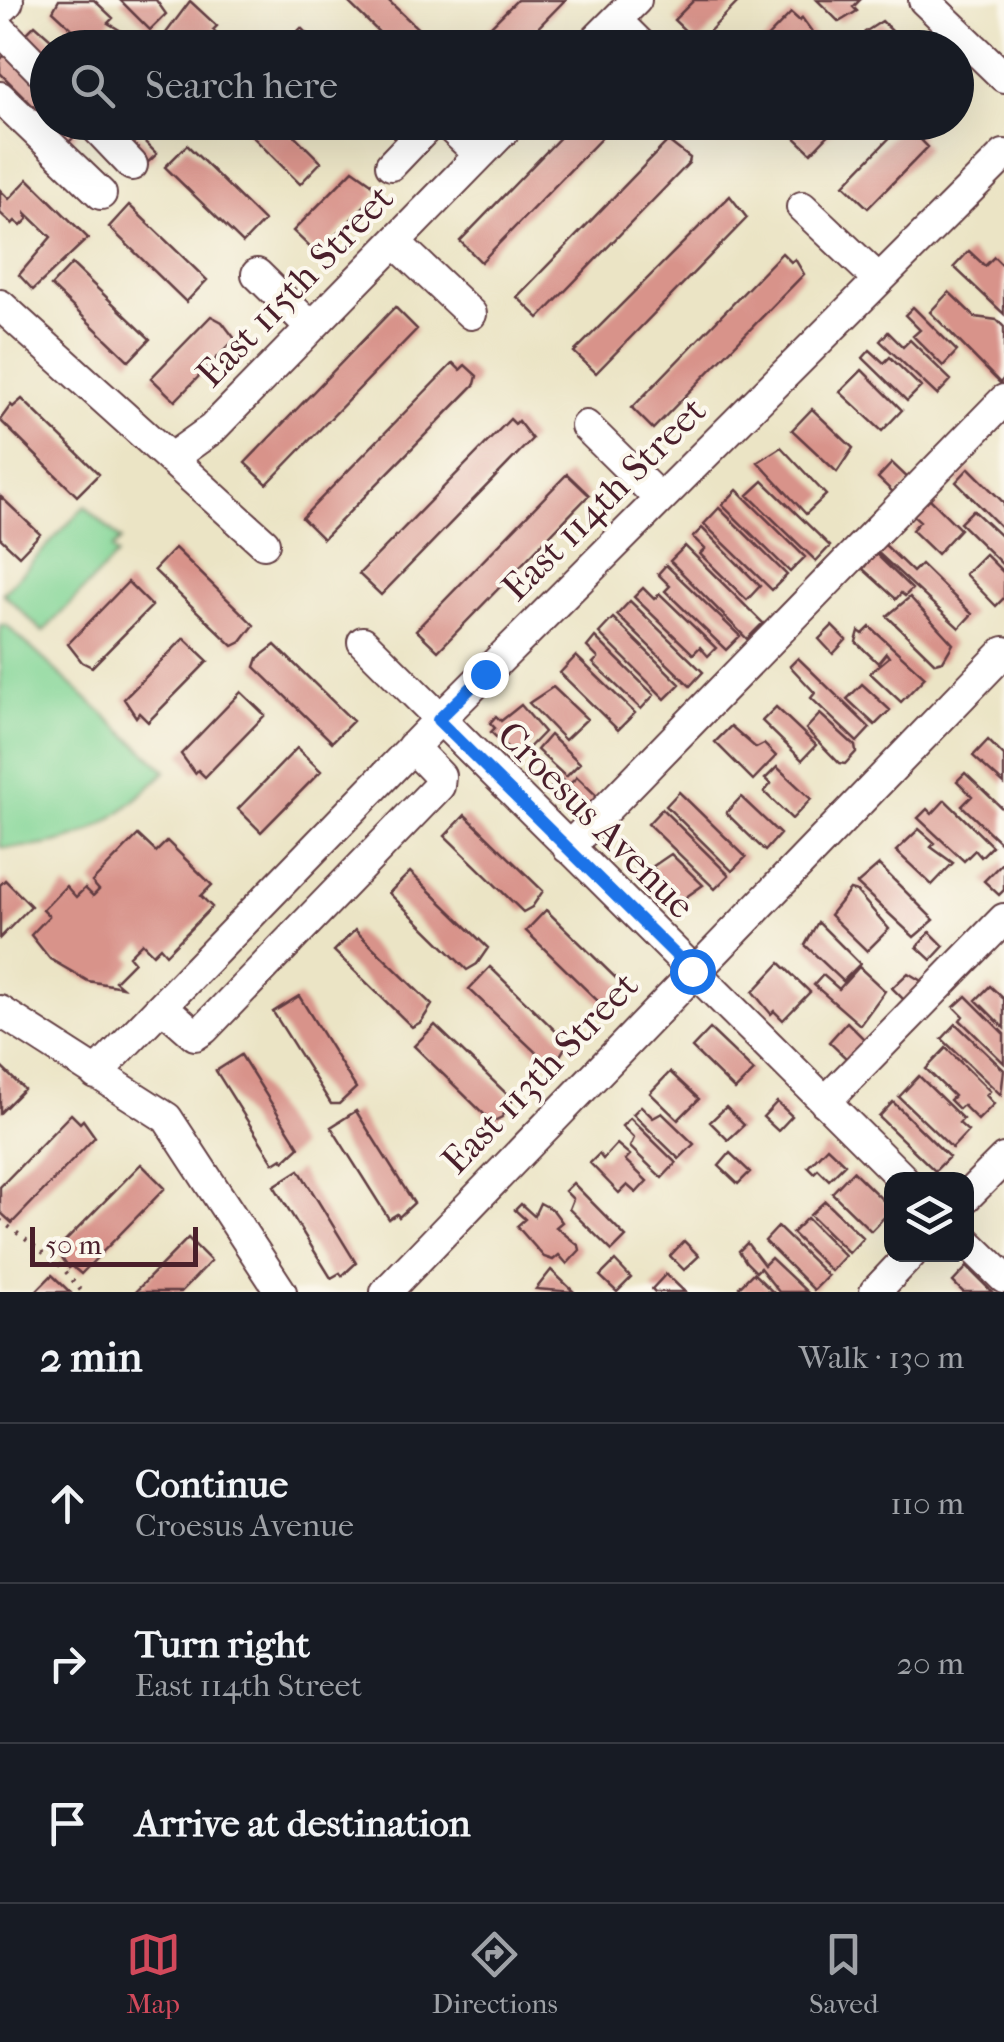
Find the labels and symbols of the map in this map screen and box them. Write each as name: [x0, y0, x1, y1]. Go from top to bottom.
street label: East 115th Street: [187, 175, 403, 396]
street label: East 114th Street: [493, 388, 715, 610]
route end: [463, 652, 509, 698]
street label: Croesus Avenue: [488, 712, 704, 928]
route start: [670, 949, 716, 995]
street label: East 113th Street: [433, 963, 648, 1183]
scale bar: [30, 1222, 198, 1266]

